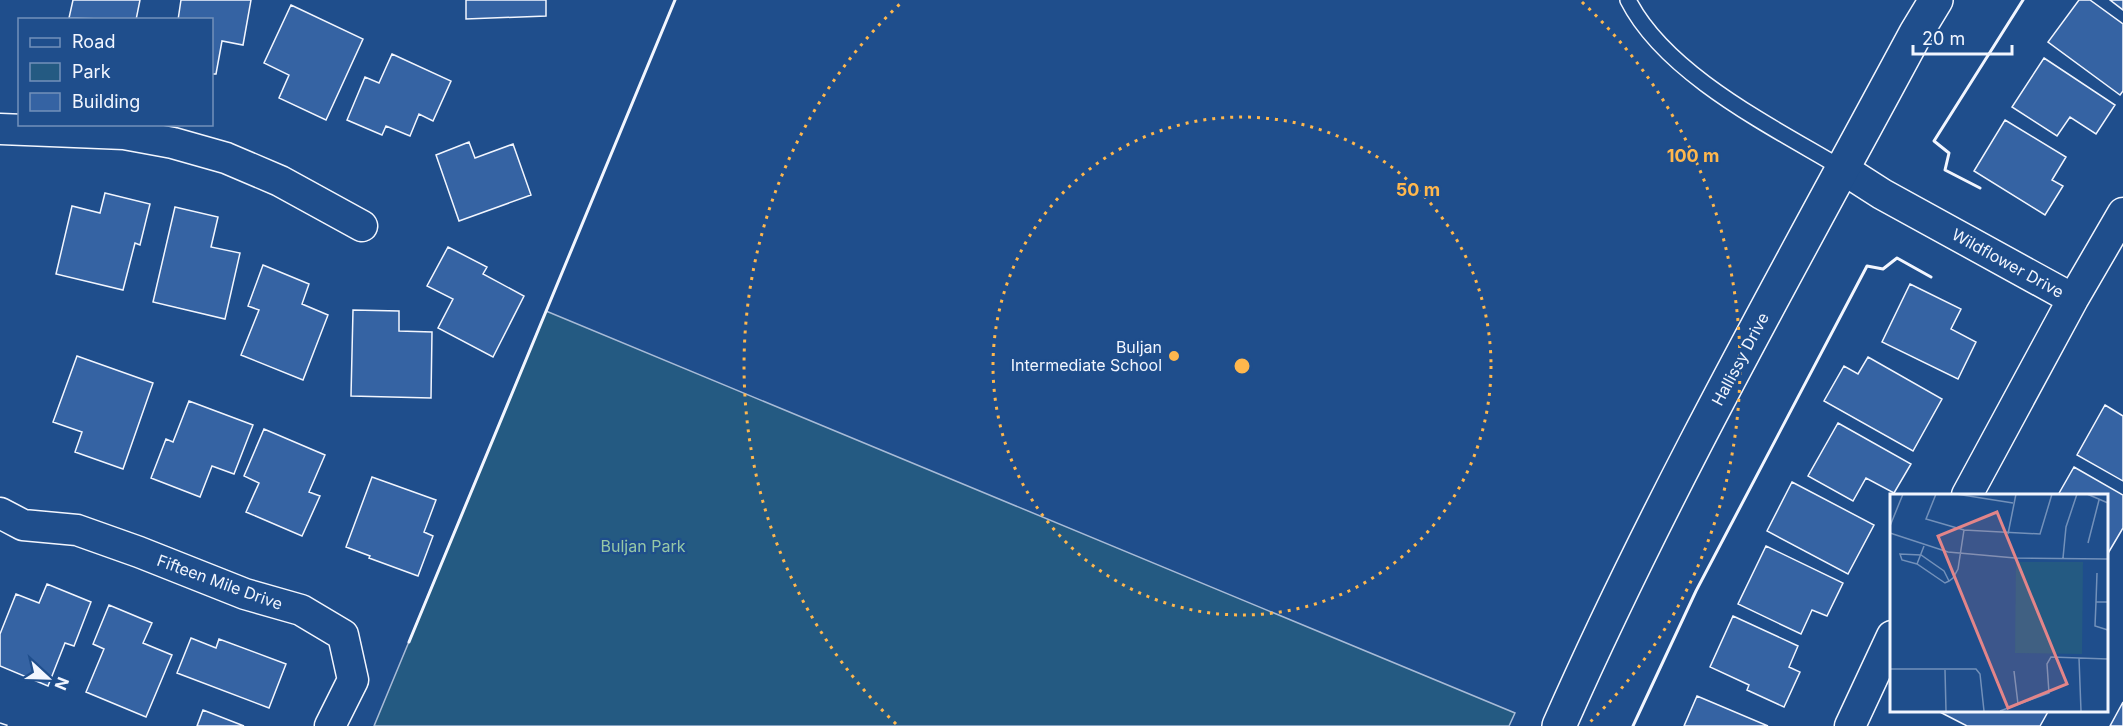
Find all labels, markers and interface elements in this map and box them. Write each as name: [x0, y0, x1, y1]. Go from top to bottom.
legend: [18, 18, 213, 126]
scale bar: [1913, 18, 2012, 56]
text: 20 m: [1922, 28, 1965, 49]
text: Road: [72, 31, 115, 52]
text: Park: [72, 61, 111, 82]
text: Building: [72, 91, 140, 112]
text: 100 m: [1667, 145, 1719, 166]
text: 50 m: [1396, 179, 1440, 200]
street label: Wildflower Drive: [1949, 224, 2067, 302]
street label: Hallissy Drive: [1707, 309, 1773, 409]
place label: Buljan Intermediate School: [1011, 337, 1162, 375]
marker: Buljan Intermediate School: [1167, 349, 1181, 363]
centre of rings: [1232, 356, 1252, 376]
inset map: [1890, 494, 2108, 711]
park label: Buljan Park: [601, 536, 686, 556]
street label: Fifteen Mile Drive: [155, 550, 285, 614]
north arrow: [18, 648, 78, 708]
text: N: [50, 674, 73, 693]

